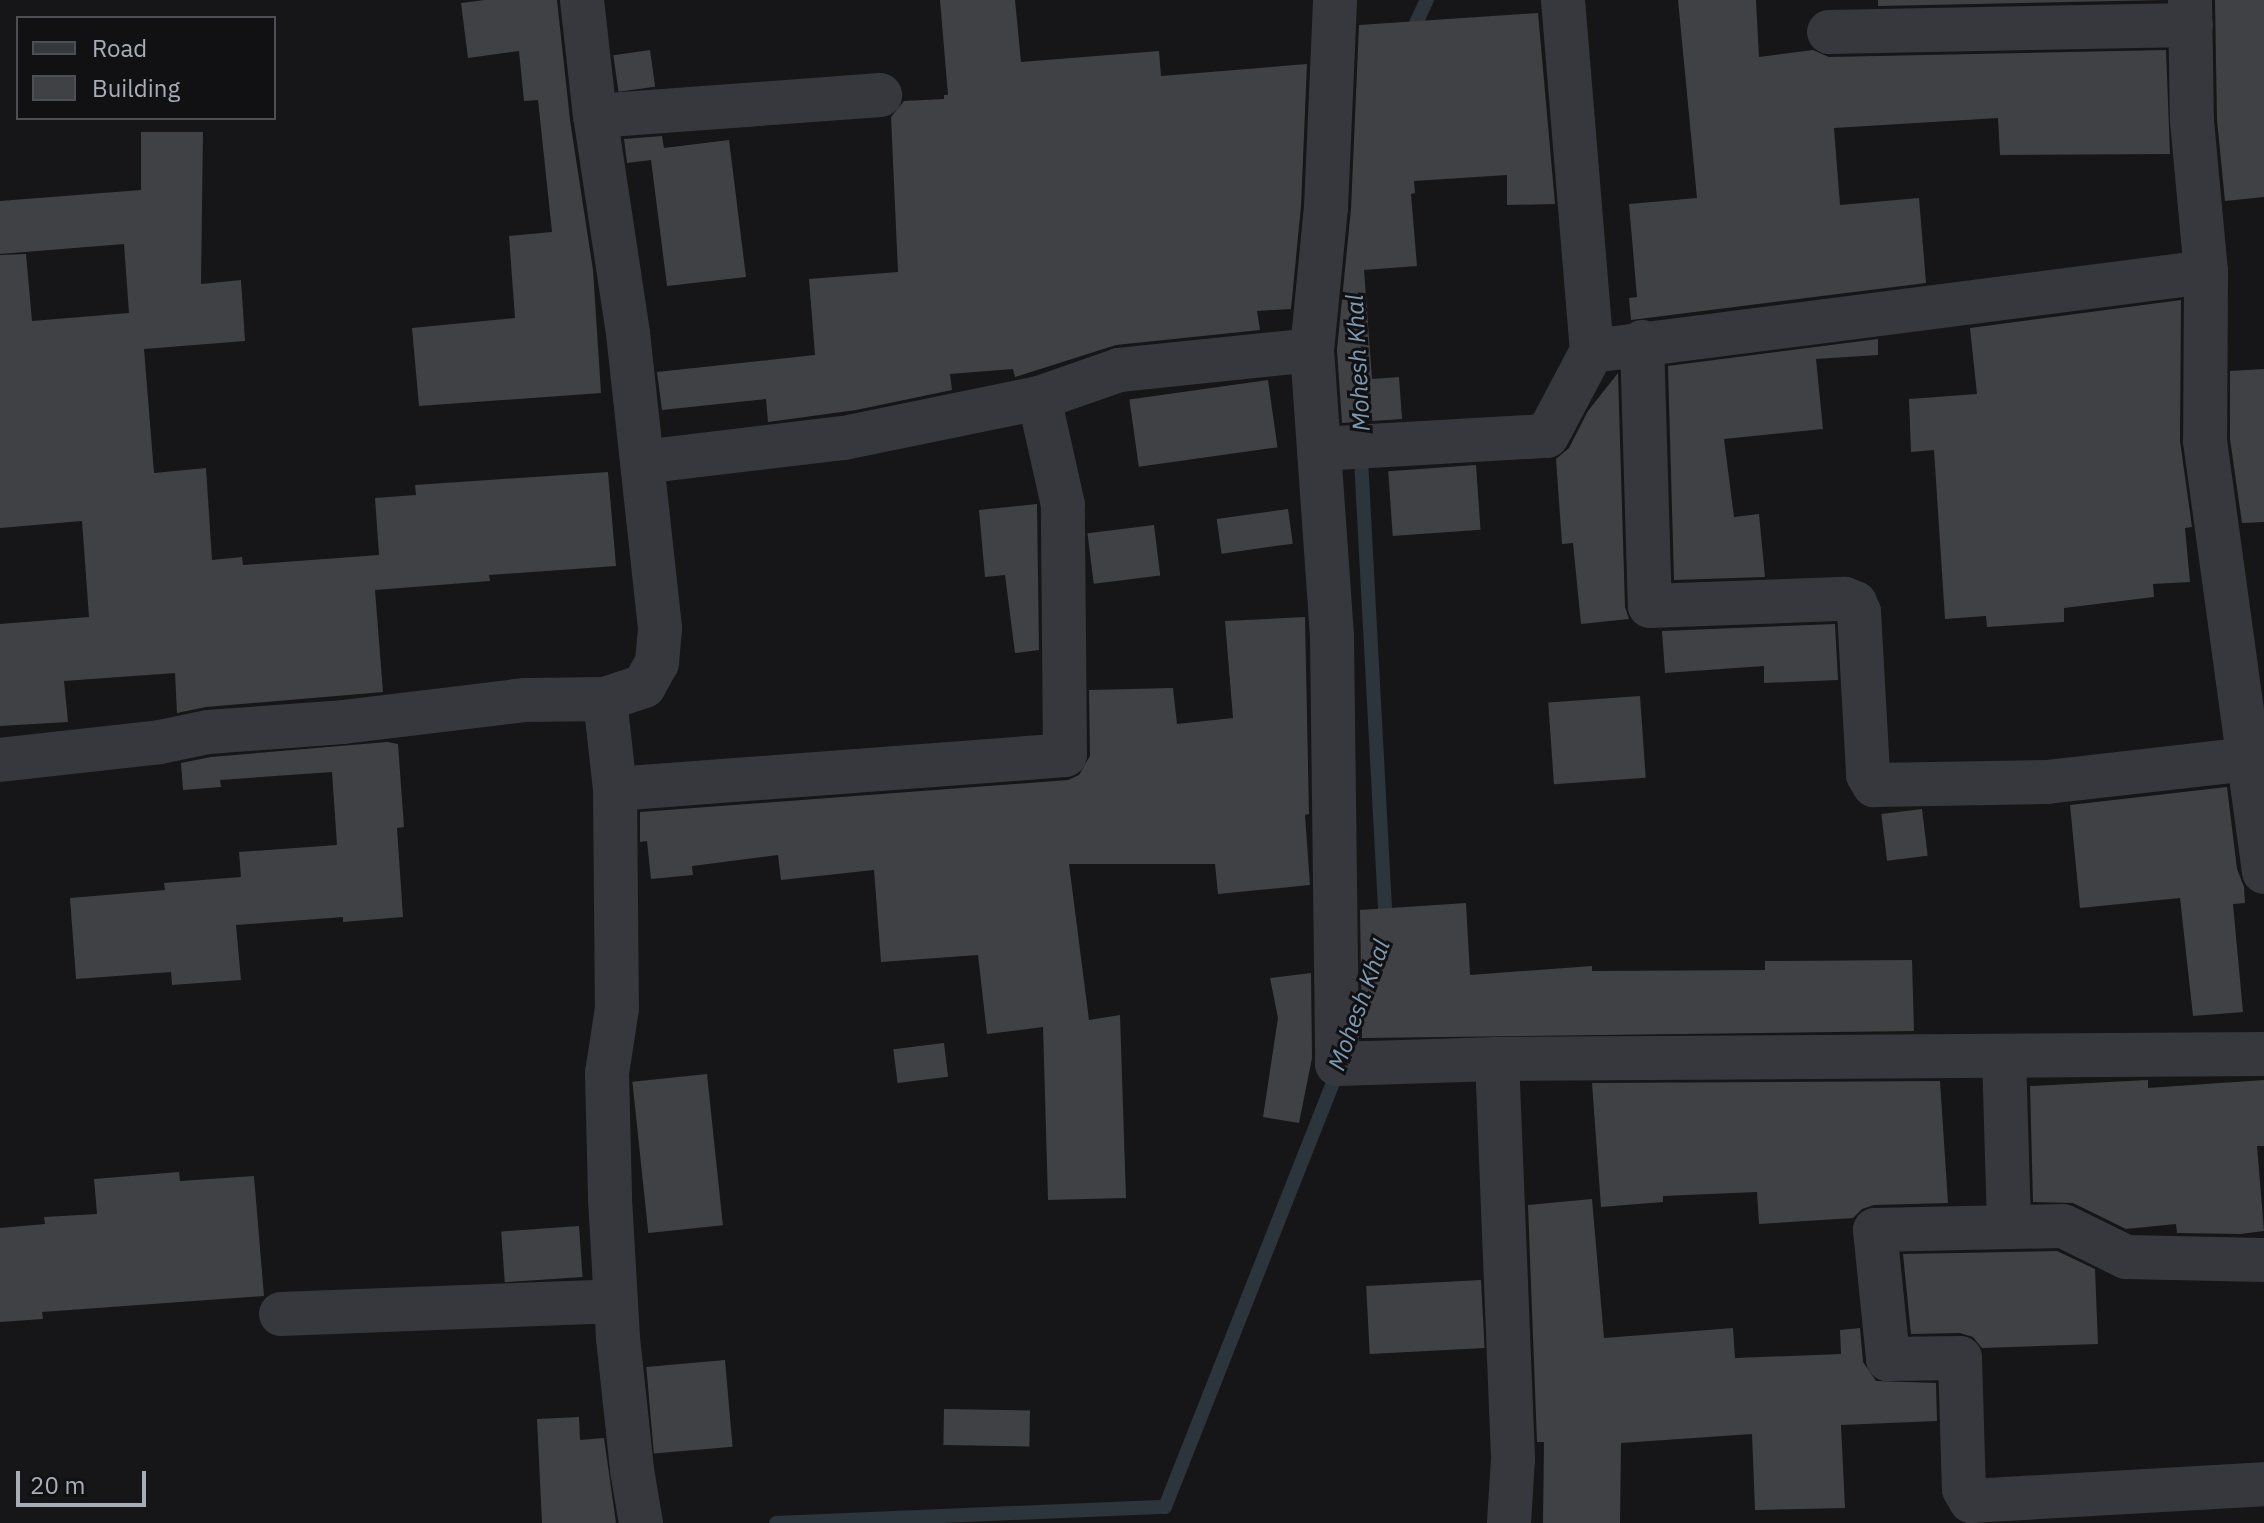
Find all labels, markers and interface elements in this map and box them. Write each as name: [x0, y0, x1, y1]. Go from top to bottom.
legend: [16, 16, 276, 120]
text: Road: [92, 32, 147, 64]
text: Building: [92, 72, 180, 104]
water label: Mohesh Khal: [1340, 294, 1376, 432]
water label: Mohesh Khal: [1322, 936, 1396, 1074]
scale bar: [20, 1455, 150, 1505]
text: 20 m: [30, 1469, 85, 1501]

